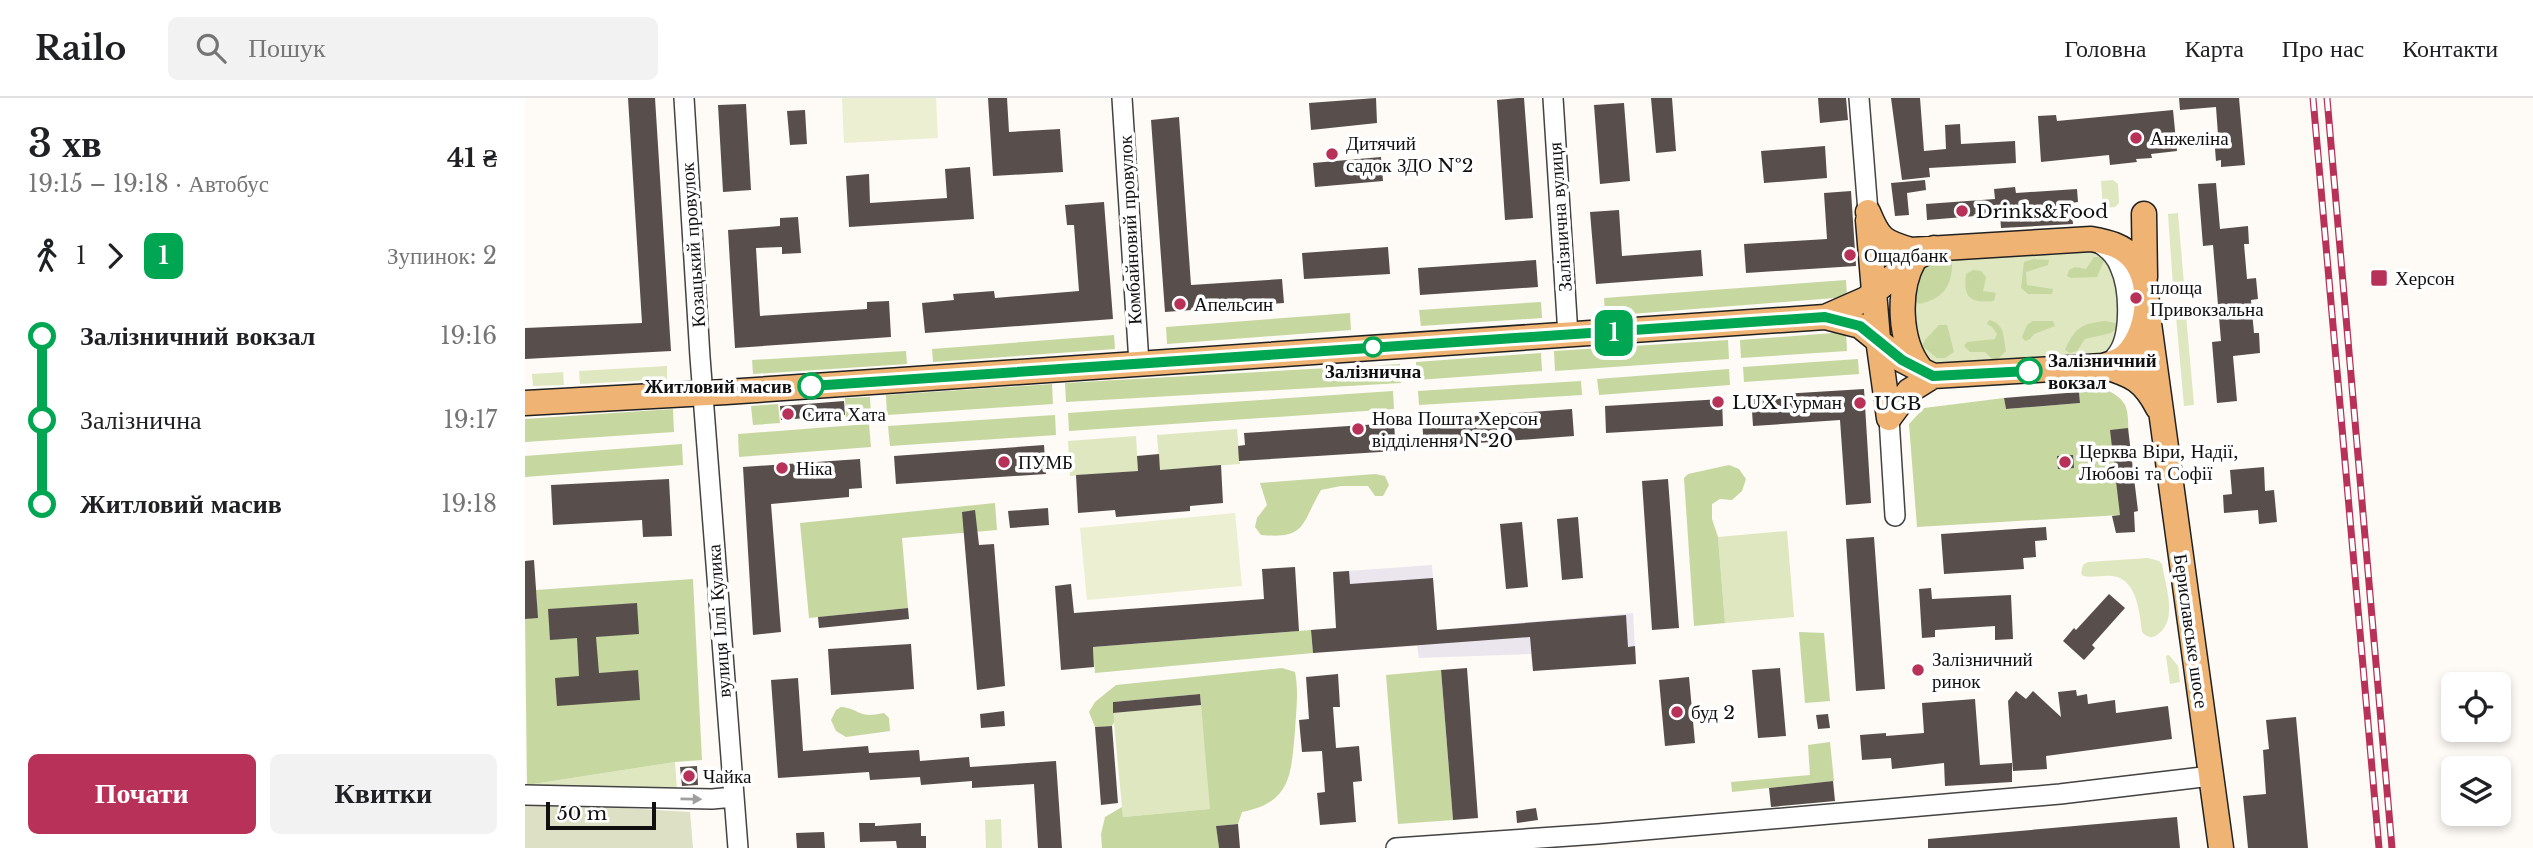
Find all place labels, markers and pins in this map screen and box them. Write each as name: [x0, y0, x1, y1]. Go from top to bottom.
place label: Анжеліна: [2150, 127, 2229, 150]
marker: Анжеліна: [2128, 130, 2144, 146]
place label: Дитячий садок ЗДО №2: [1346, 132, 1474, 177]
marker: Дитячий садок ЗДО №2: [1324, 146, 1340, 162]
place label: Drinks&Food: [1976, 200, 2108, 223]
marker: Drinks&Food: [1954, 203, 1970, 219]
place label: Ощадбанк: [1864, 244, 1949, 267]
marker: Ощадбанк: [1842, 247, 1858, 263]
place label: Херсон: [2395, 267, 2455, 290]
marker: Херсон: [2369, 268, 2389, 288]
place label: площа Привокзальна: [2150, 276, 2264, 321]
marker: площа Привокзальна: [2128, 290, 2144, 306]
place label: Апельсин: [1194, 293, 1273, 316]
marker: Апельсин: [1172, 296, 1188, 312]
marker: Залізнична: [1363, 337, 1383, 357]
place label: Залізничний вокзал: [2048, 349, 2157, 394]
marker: Залізничний вокзал: [2016, 358, 2042, 384]
place label: Залізнична: [1325, 360, 1422, 383]
marker: Житловий масив: [798, 373, 824, 399]
place label: Житловий масив: [645, 375, 792, 398]
place label: LUX Гурман: [1732, 391, 1842, 414]
place label: UGB: [1874, 392, 1921, 415]
marker: LUX Гурман: [1710, 394, 1726, 410]
marker: UGB: [1852, 395, 1868, 411]
place label: Сита Хата: [802, 403, 886, 426]
marker: Сита Хата: [780, 406, 796, 422]
place label: Нова Пошта Херсон відділення №20: [1372, 407, 1538, 452]
marker: Нова Пошта Херсон відділення №20: [1350, 421, 1366, 437]
place label: Церква Віри, Надії, Любові та Софії: [2079, 440, 2238, 485]
place label: ПУМБ: [1018, 451, 1073, 474]
marker: ПУМБ: [996, 454, 1012, 470]
marker: Церква Віри, Надії, Любові та Софії: [2057, 454, 2073, 470]
place label: Ніка: [796, 457, 833, 480]
marker: Ніка: [774, 460, 790, 476]
place label: Залізничний ринок: [1932, 648, 2033, 693]
marker: Залізничний ринок: [1910, 662, 1926, 678]
place label: буд 2: [1691, 701, 1735, 724]
marker: буд 2: [1669, 704, 1685, 720]
place label: Чайка: [703, 765, 752, 788]
marker: Чайка: [681, 768, 697, 784]

